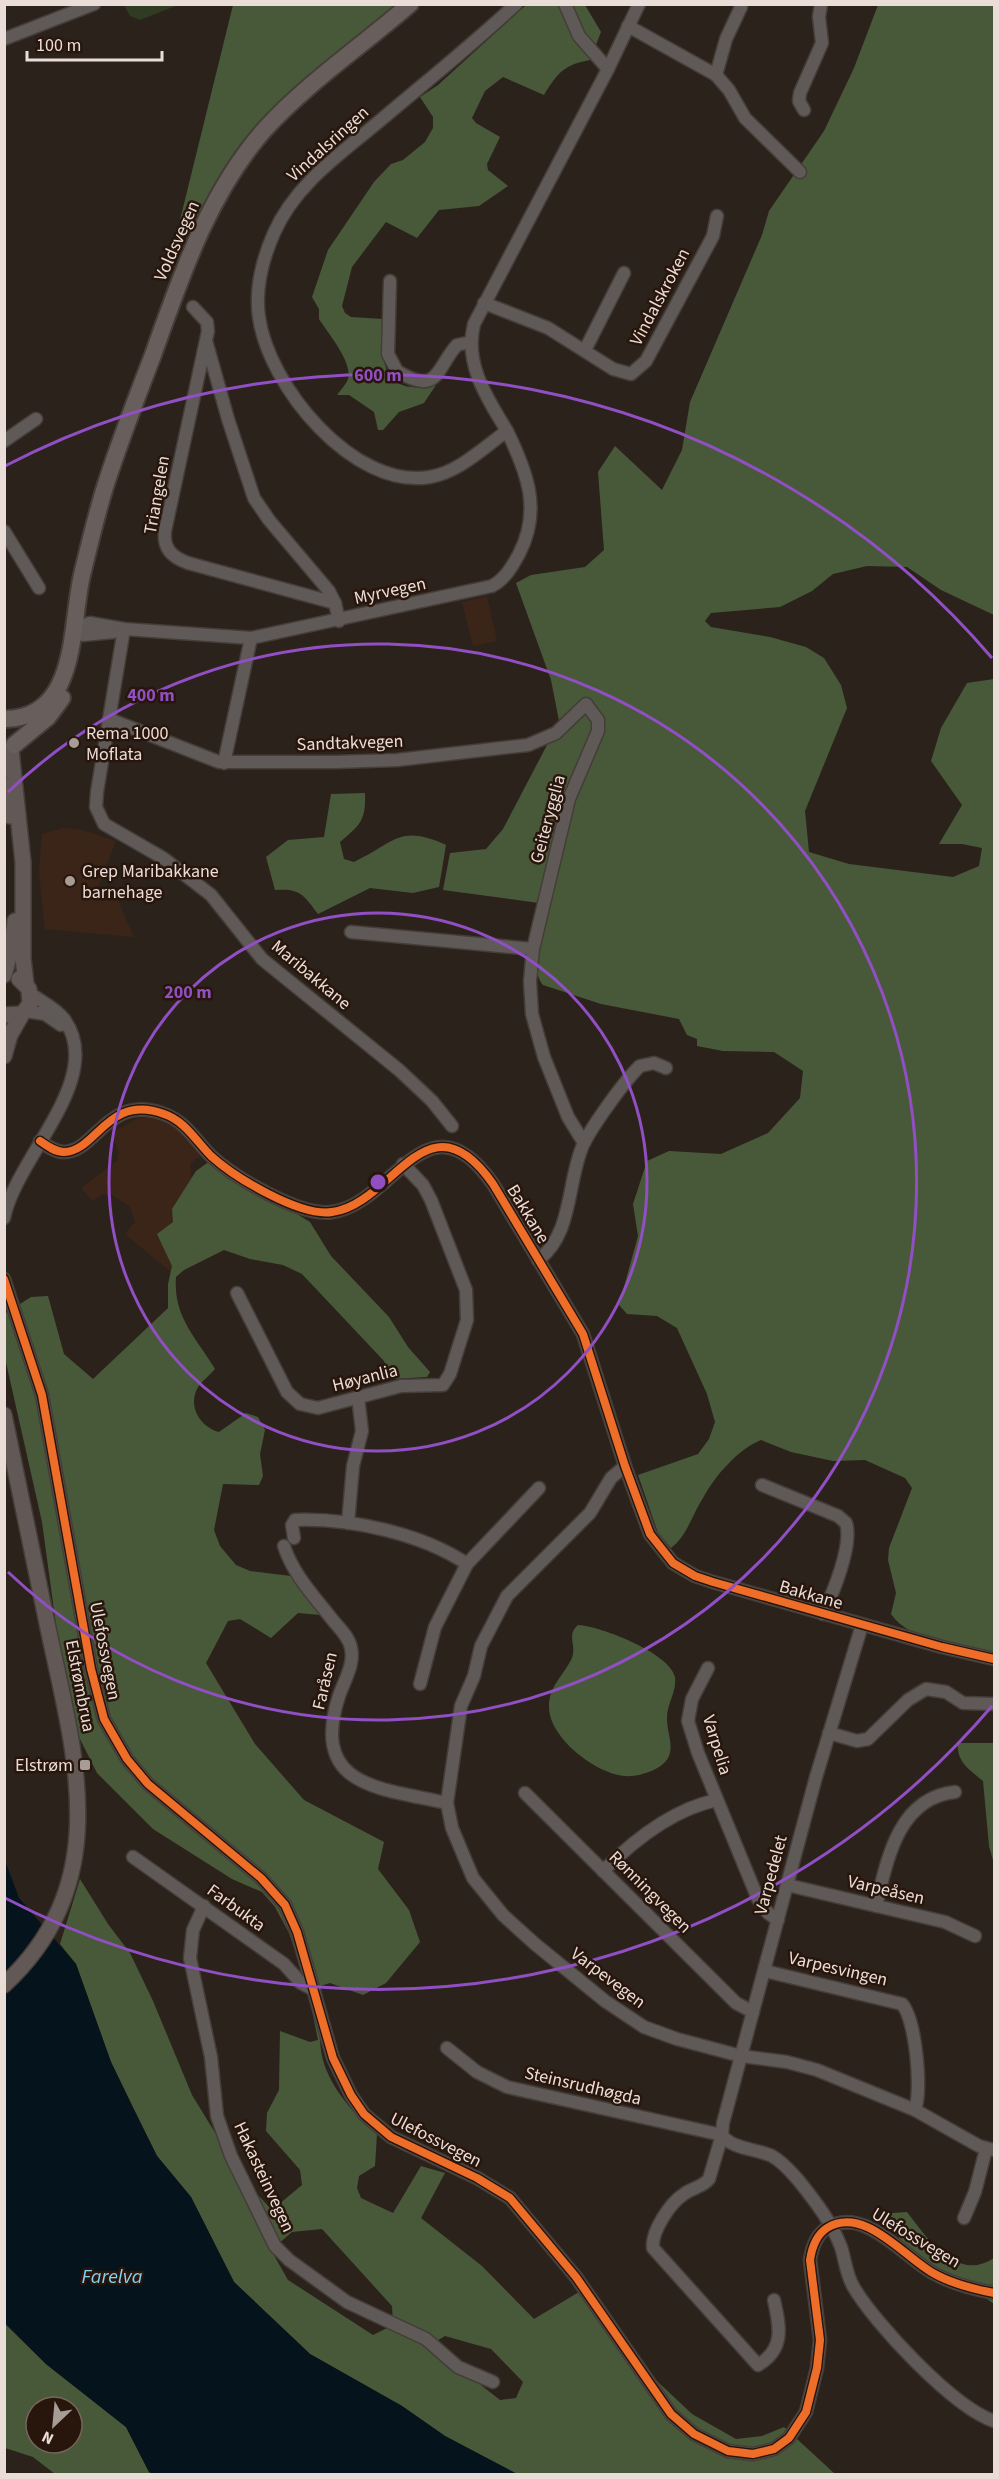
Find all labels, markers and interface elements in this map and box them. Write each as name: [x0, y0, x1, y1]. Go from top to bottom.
scale bar: [27, 24, 162, 62]
text: 100 m: [36, 33, 81, 58]
street label: Vindalsringen: [281, 100, 375, 188]
street label: Voldsvegen: [148, 197, 206, 285]
street label: Vindalskroken: [624, 244, 696, 350]
text: 600 m: [354, 363, 402, 388]
street label: Triangelen: [138, 454, 176, 536]
street label: Myrvegen: [352, 571, 428, 611]
text: 400 m: [127, 683, 175, 708]
place label: Rema 1000 Moflata: [86, 721, 168, 767]
street label: Sandtakvegen: [296, 729, 404, 757]
marker: Rema 1000 Moflata: [67, 736, 81, 750]
street label: Geiterygglia: [524, 772, 572, 866]
place label: Grep Maribakkane barnehage: [82, 859, 219, 905]
marker: Grep Maribakkane barnehage: [63, 874, 77, 888]
street label: Maribakkane: [266, 934, 356, 1016]
text: 200 m: [164, 980, 212, 1005]
centre of rings: [368, 1172, 388, 1192]
street label: Bakkane: [501, 1180, 556, 1248]
street label: Høyanlia: [330, 1358, 400, 1398]
street label: Bakkane: [776, 1574, 846, 1616]
street label: Ulefossvegen: [83, 1600, 127, 1702]
street label: Elstrømbrua: [59, 1638, 101, 1734]
street label: Faråsen: [306, 1650, 344, 1712]
street label: Varpelia: [696, 1712, 738, 1778]
place label: Elstrøm: [15, 1753, 73, 1778]
marker: Elstrøm: [78, 1758, 92, 1772]
street label: Varpedelet: [748, 1832, 794, 1918]
street label: Rønningvegen: [603, 1845, 697, 1939]
street label: Varpeåsen: [845, 1869, 927, 1911]
street label: Farbukta: [202, 1878, 270, 1938]
street label: Varpevegen: [565, 1942, 651, 2014]
street label: Varpesvingen: [786, 1945, 890, 1993]
street label: Steinsrudhøgda: [522, 2060, 644, 2112]
street label: Ulefossvegen: [386, 2106, 486, 2174]
street label: Hakasteinvegen: [227, 2118, 301, 2236]
street label: Ulefossvegen: [867, 2202, 965, 2274]
water label: Farelva: [82, 2263, 143, 2291]
north arrow: [24, 2395, 84, 2455]
text: N: [38, 2425, 57, 2450]

